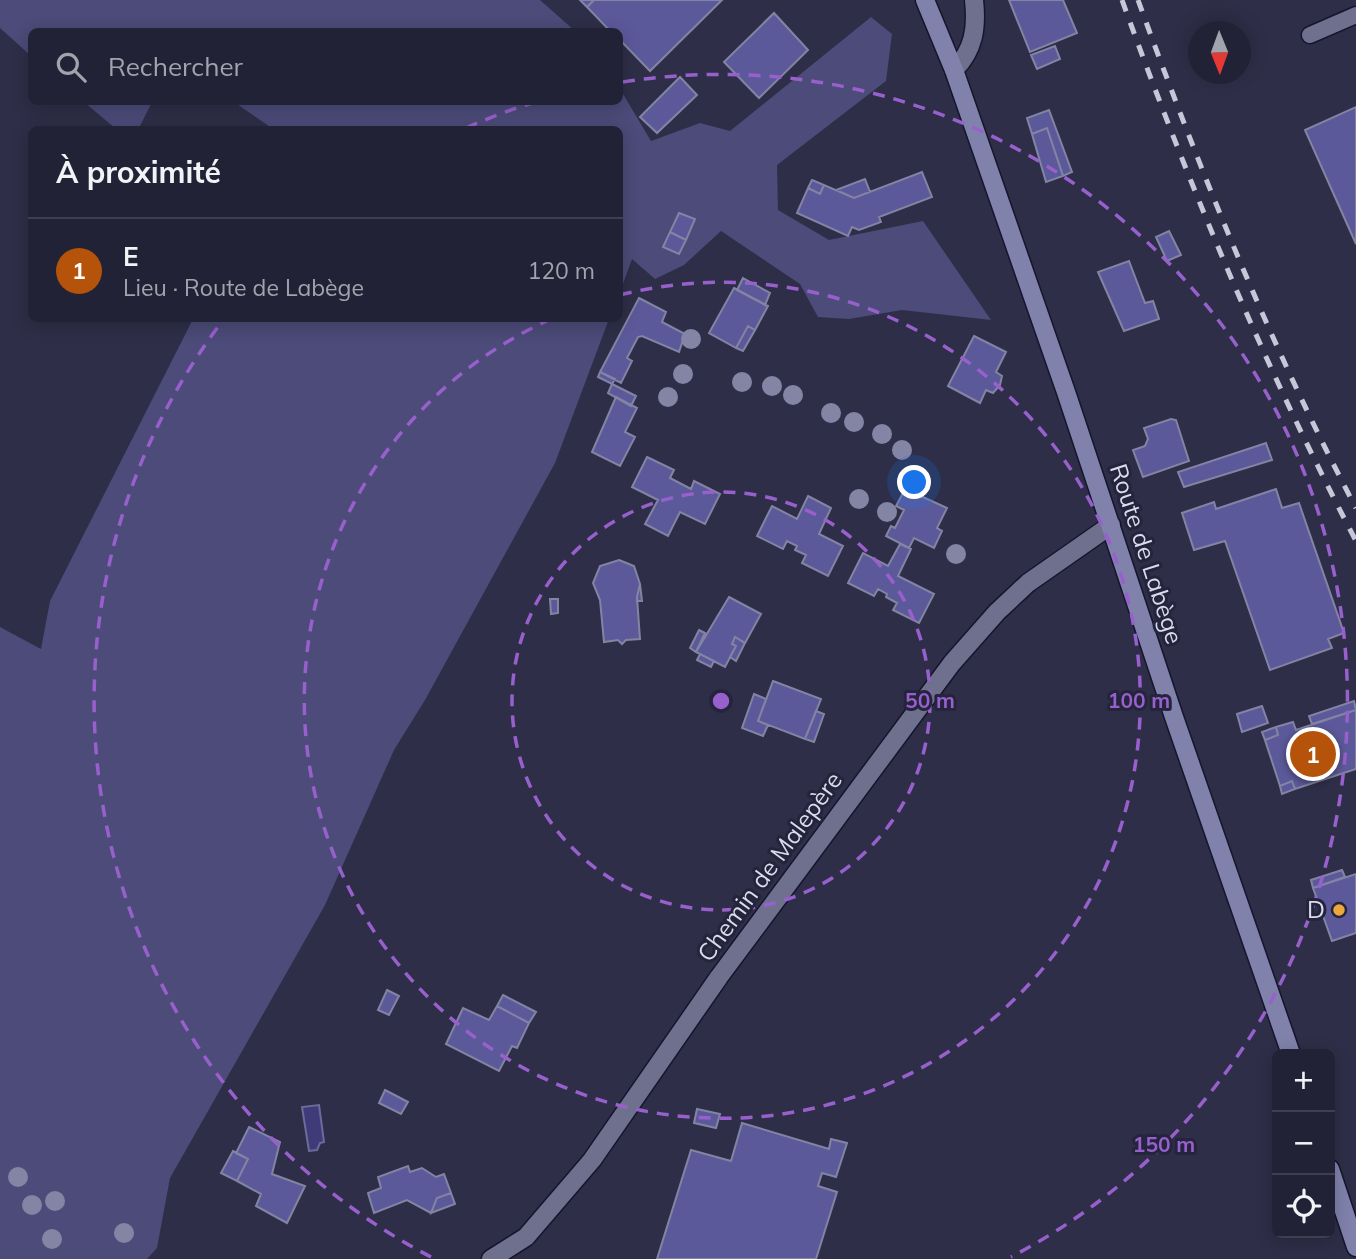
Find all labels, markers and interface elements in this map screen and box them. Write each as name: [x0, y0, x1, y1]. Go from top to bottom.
north arrow: [1188, 21, 1251, 84]
search box: [28, 28, 623, 105]
icon: search: [52, 48, 90, 86]
text: Rechercher: [108, 50, 243, 83]
text: À proximité: [56, 153, 221, 191]
text: E: [123, 240, 138, 273]
text: 1: [72, 256, 86, 285]
text: 120 m: [527, 256, 595, 285]
text: Lieu · Route de Labège: [123, 273, 364, 302]
street label: Route de Labège: [1104, 460, 1190, 648]
your location: [897, 465, 931, 499]
text: 50 m: [905, 687, 955, 713]
text: 100 m: [1108, 687, 1170, 713]
centre of rings: [709, 689, 733, 713]
pin: 1: [1290, 728, 1336, 780]
street label: Chemin de Malepère: [690, 766, 848, 967]
place label: D: [1307, 894, 1325, 924]
marker: D: [1331, 902, 1347, 918]
map controls: [1272, 1049, 1335, 1238]
button: +: [1272, 1049, 1335, 1112]
button: −: [1272, 1112, 1335, 1175]
text: 150 m: [1133, 1131, 1195, 1157]
button: locate: [1272, 1175, 1335, 1238]

